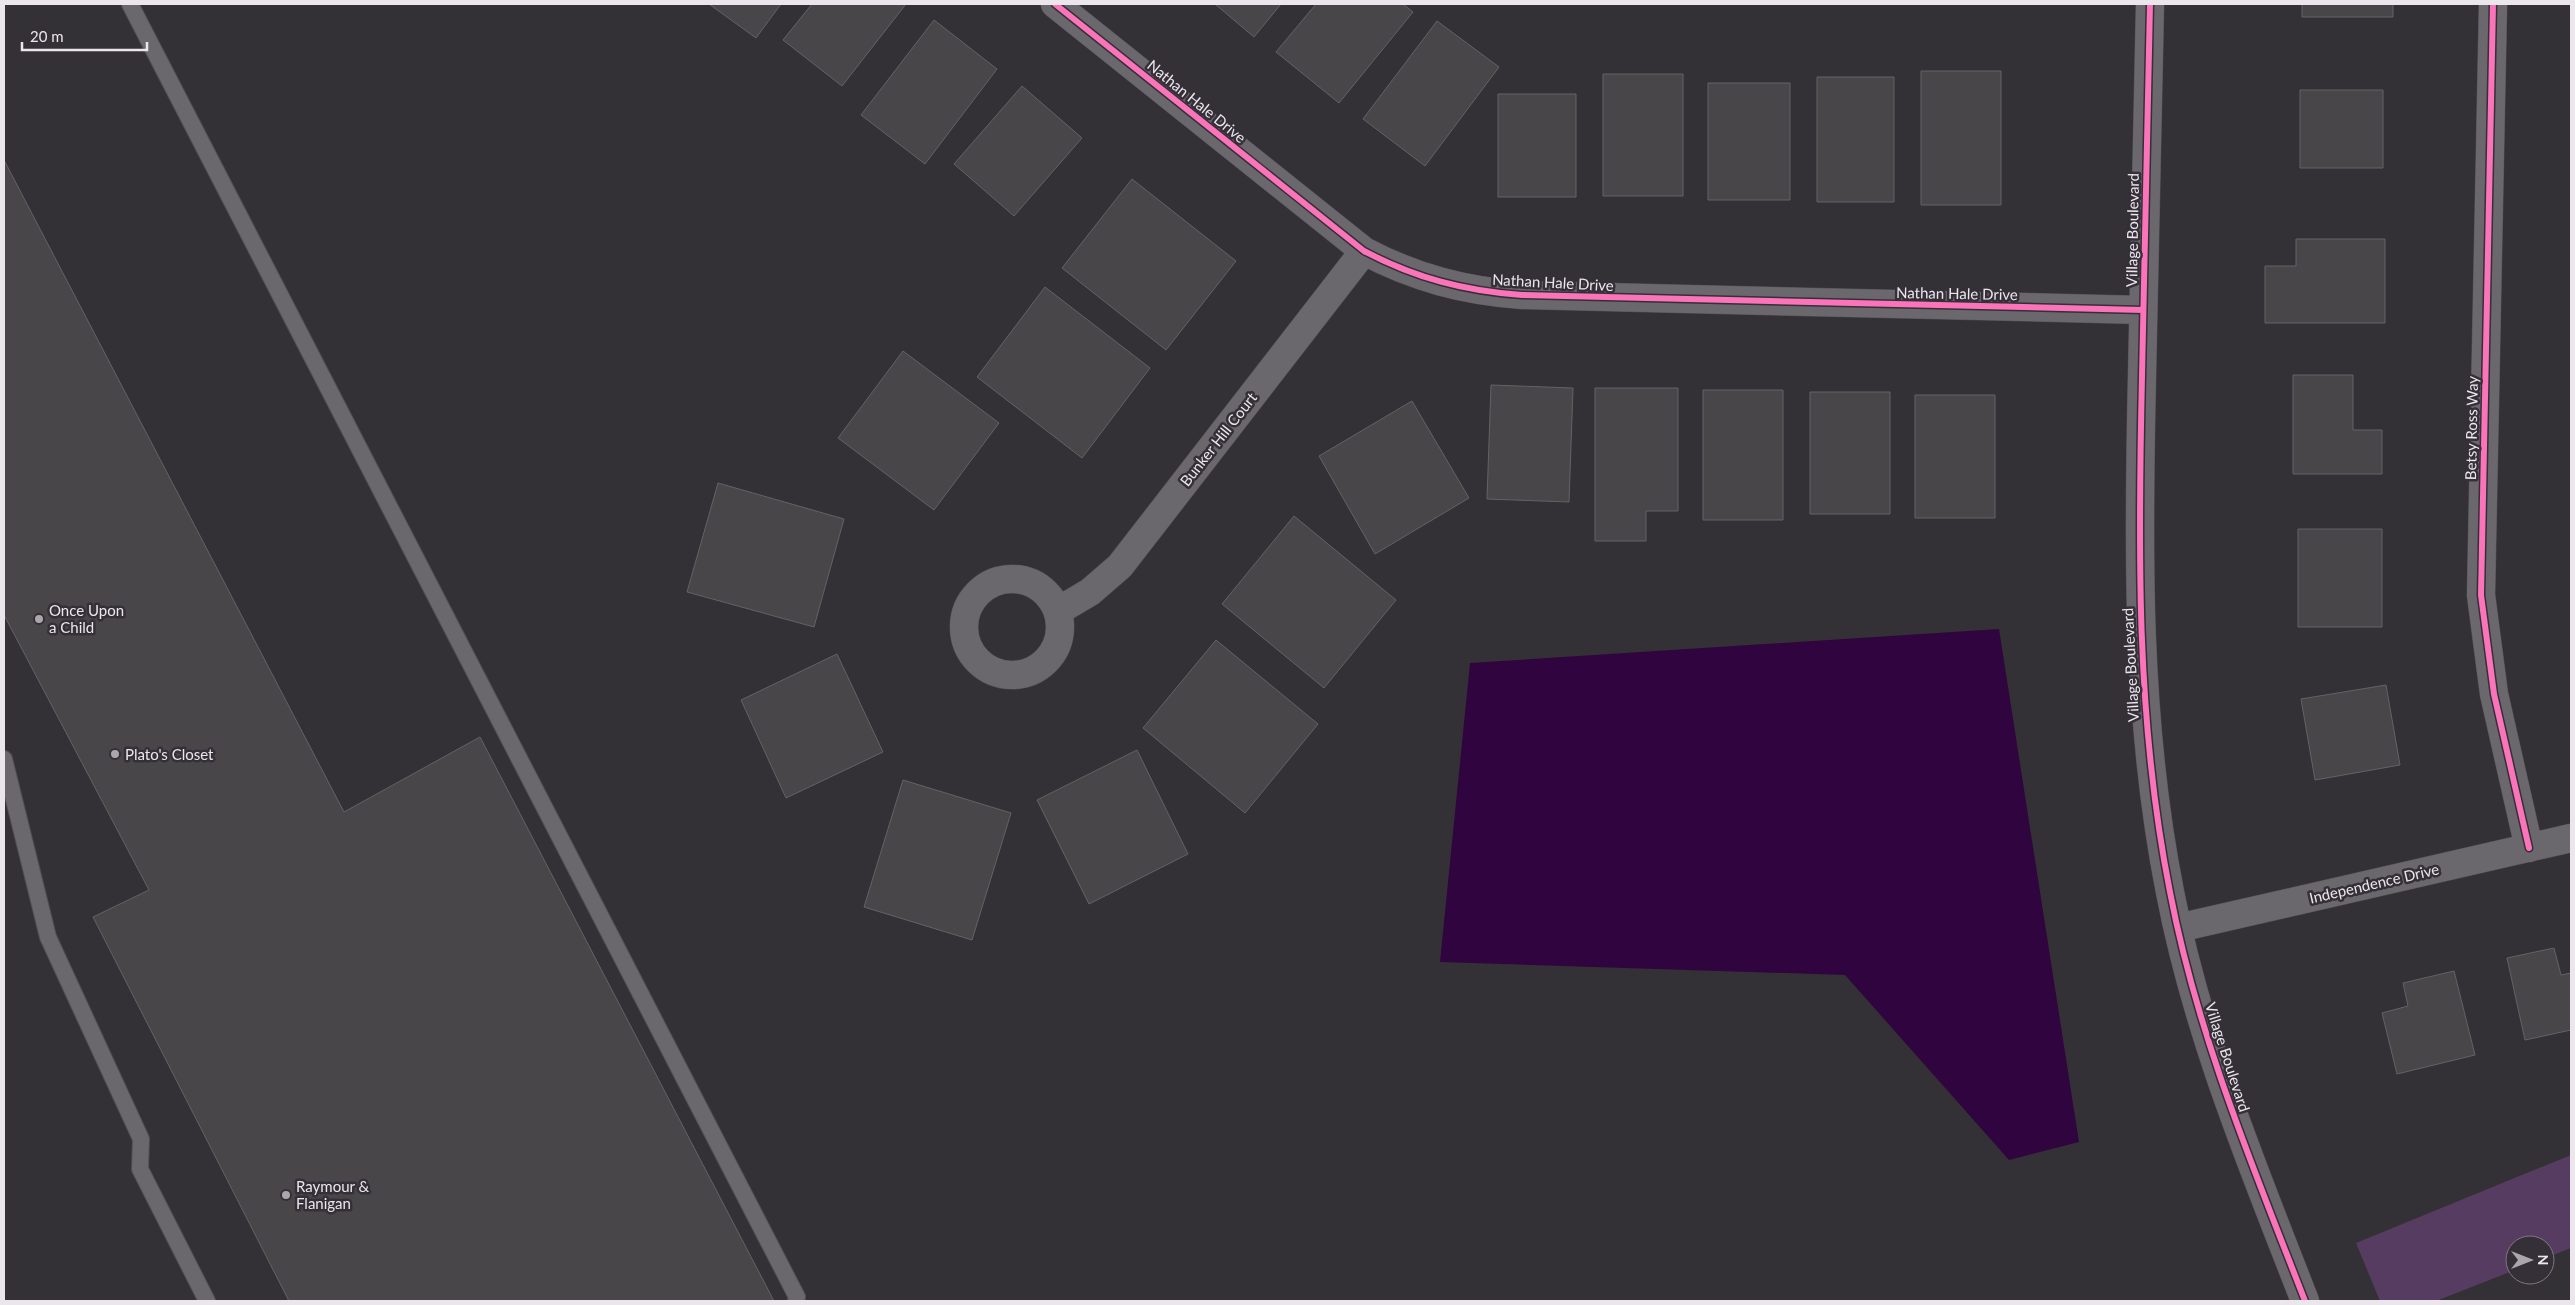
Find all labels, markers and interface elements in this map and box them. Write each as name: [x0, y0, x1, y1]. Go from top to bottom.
scale bar: [22, 20, 148, 52]
text: 20 m: [30, 27, 64, 45]
street label: Nathan Hale Drive: [1144, 56, 1250, 146]
street label: Village Boulevard: [2122, 173, 2142, 287]
street label: Nathan Hale Drive: [1492, 270, 1614, 294]
street label: Nathan Hale Drive: [1896, 283, 2018, 303]
street label: Betsy Ross Way: [2461, 376, 2481, 480]
street label: Bunker Hill Court: [1176, 388, 1261, 489]
place label: Once Upon a Child: [49, 601, 124, 636]
street label: Village Boulevard: [2118, 608, 2142, 722]
marker: Once Upon a Child: [33, 613, 45, 625]
place label: Plato's Closet: [125, 745, 214, 763]
marker: Plato's Closet: [109, 748, 121, 760]
street label: Independence Drive: [2307, 859, 2441, 907]
street label: Village Boulevard: [2202, 1000, 2254, 1114]
place label: Raymour & Flanigan: [296, 1177, 369, 1212]
marker: Raymour & Flanigan: [280, 1189, 292, 1201]
north arrow: [2505, 1235, 2555, 1285]
text: N: [2535, 1255, 2552, 1265]

